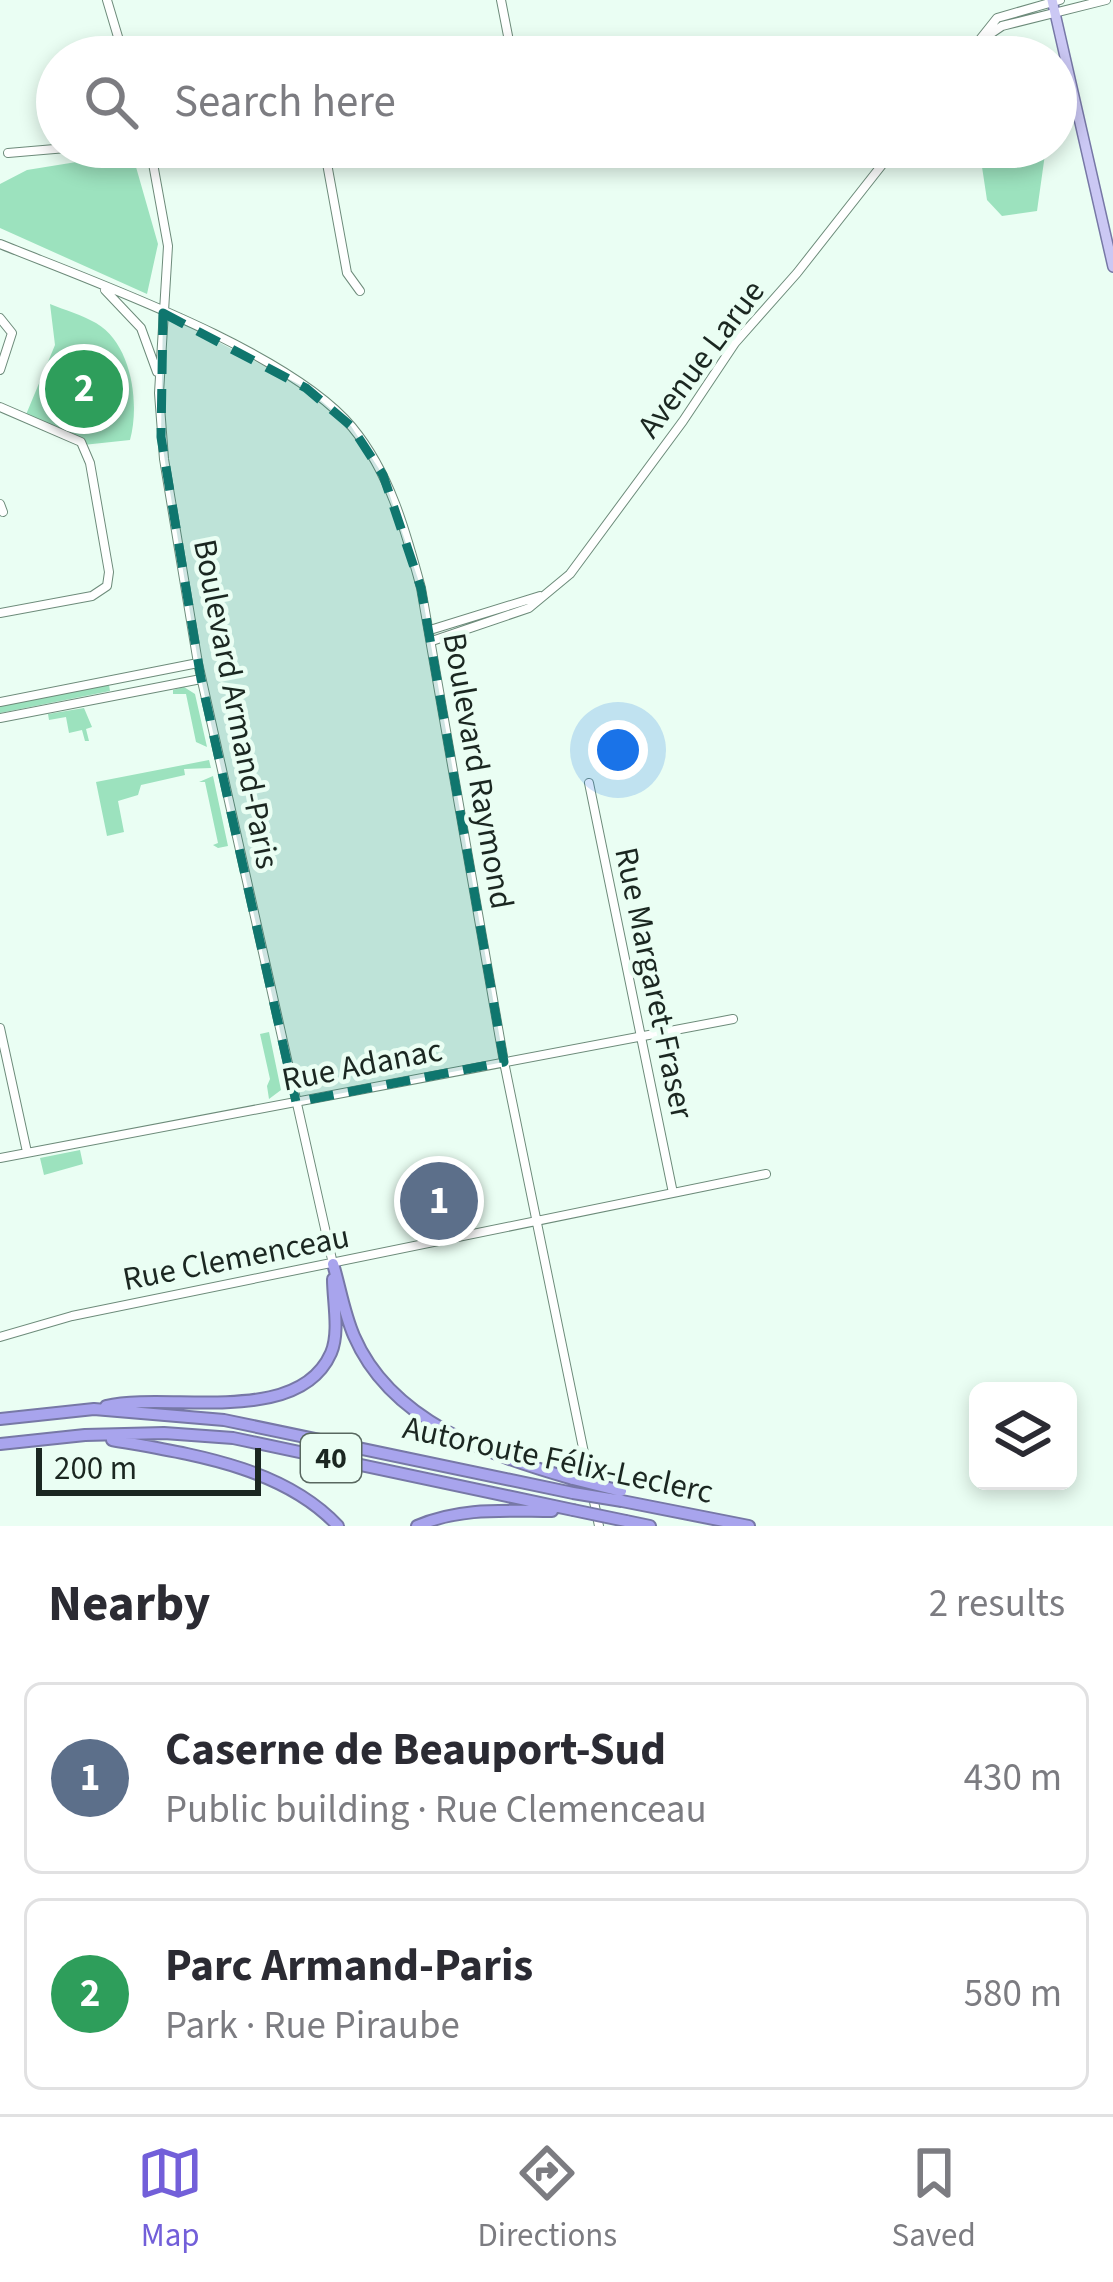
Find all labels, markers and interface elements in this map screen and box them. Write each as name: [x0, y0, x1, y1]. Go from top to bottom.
search box: [36, 36, 1077, 168]
icon: search: [78, 69, 144, 135]
text: Search here: [174, 70, 396, 134]
street label: Avenue Larue: [626, 270, 776, 448]
pin: 2: [45, 344, 123, 434]
street label: Boulevard Armand-Paris: [181, 535, 291, 873]
street label: Boulevard Raymond: [431, 629, 525, 913]
your location: [588, 720, 648, 780]
street label: Rue Margaret-Fraser: [602, 843, 706, 1124]
street label: Rue Adanac: [278, 1026, 446, 1104]
pin: 1: [400, 1156, 478, 1246]
street label: Rue Clemenceau: [119, 1213, 353, 1303]
map controls: [969, 1382, 1077, 1490]
button: layers: [969, 1382, 1077, 1490]
street label: Autoroute Félix-Leclerc: [398, 1404, 718, 1516]
road number: 40: [301, 1434, 361, 1482]
scale bar: [36, 1442, 261, 1495]
text: 200 m: [54, 1445, 137, 1492]
text: Nearby: [48, 1568, 210, 1640]
text: 2 results: [929, 1576, 1065, 1632]
text: Caserne de Beauport-Sud: [165, 1718, 666, 1782]
text: 1: [80, 1750, 100, 1806]
text: 430 m: [964, 1750, 1062, 1806]
text: Public building · Rue Clemenceau: [165, 1782, 707, 1838]
text: Parc Armand-Paris: [165, 1934, 533, 1998]
text: 2: [80, 1966, 100, 2022]
text: 580 m: [964, 1966, 1062, 2022]
text: Park · Rue Piraube: [165, 1998, 460, 2054]
tab: Map: [137, 2140, 203, 2259]
tab: Directions: [478, 2140, 617, 2259]
tab: Saved: [892, 2140, 976, 2259]

